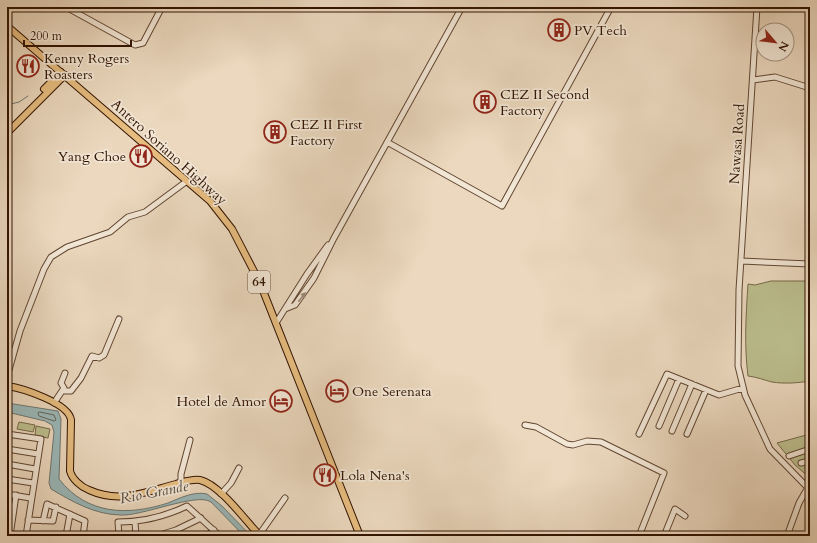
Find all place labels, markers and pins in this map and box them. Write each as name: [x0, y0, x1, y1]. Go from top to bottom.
building icon: PV Tech: [546, 17, 572, 43]
place label: PV Tech: [574, 21, 627, 40]
place label: Kenny Rogers Roasters: [44, 49, 129, 84]
restaurant icon: Kenny Rogers Roasters: [15, 53, 41, 79]
place label: CEZ II Second Factory: [500, 85, 590, 120]
building icon: CEZ II Second Factory: [472, 89, 498, 115]
place label: CEZ II First Factory: [290, 115, 363, 150]
building icon: CEZ II First Factory: [262, 119, 288, 145]
restaurant icon: Yang Choe: [128, 143, 154, 169]
place label: Yang Choe: [58, 147, 126, 166]
hotel icon: One Serenata: [324, 378, 350, 404]
place label: One Serenata: [352, 382, 432, 401]
hotel icon: Hotel de Amor: [268, 388, 294, 414]
place label: Hotel de Amor: [177, 392, 267, 411]
restaurant icon: Lola Nena's: [312, 462, 338, 488]
place label: Lola Nena's: [340, 466, 410, 485]

